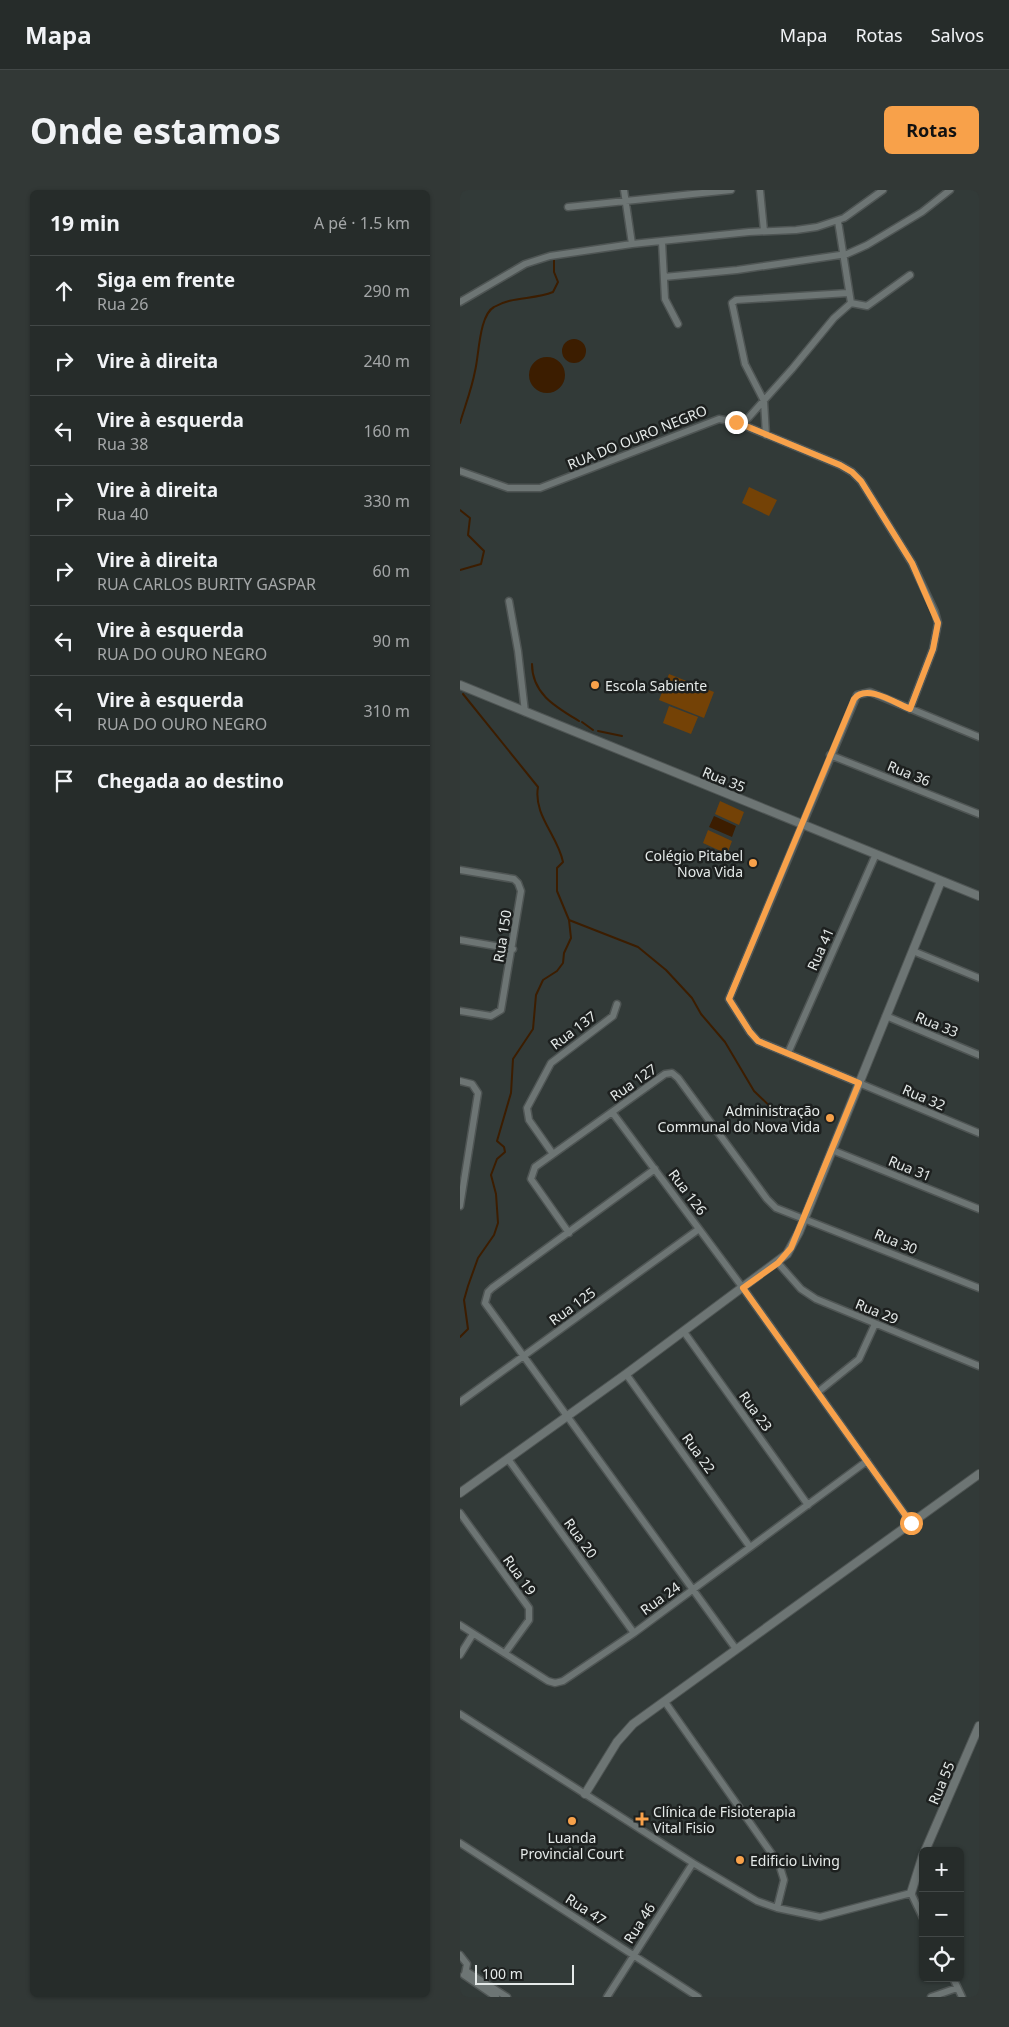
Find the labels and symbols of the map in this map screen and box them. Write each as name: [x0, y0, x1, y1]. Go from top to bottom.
street label: RUA DO OURO NEGRO: [564, 400, 710, 474]
route end: [725, 411, 748, 434]
place label: Escola Sabiente: [605, 676, 707, 695]
marker: Escola Sabiente: [589, 679, 601, 691]
street label: Rua 36: [885, 756, 933, 790]
street label: Rua 35: [700, 762, 748, 796]
place label: Colégio Pitabel Nova Vida: [645, 846, 743, 881]
marker: Colégio Pitabel Nova Vida: [747, 857, 759, 869]
street label: Rua 150: [488, 908, 516, 964]
street label: Rua 41: [802, 925, 838, 973]
street label: Rua 137: [546, 1006, 600, 1054]
street label: Rua 33: [913, 1007, 961, 1041]
street label: Rua 127: [606, 1059, 660, 1105]
street label: Rua 32: [900, 1079, 948, 1115]
place label: Administração Communal do Nova Vida: [657, 1101, 820, 1136]
marker: Administração Communal do Nova Vida: [824, 1112, 836, 1124]
street label: Rua 31: [886, 1151, 934, 1185]
street label: Rua 126: [664, 1165, 712, 1219]
street label: Rua 30: [872, 1224, 920, 1258]
street label: Rua 125: [545, 1283, 599, 1329]
street label: Rua 29: [853, 1294, 901, 1328]
street label: Rua 23: [735, 1387, 777, 1435]
street label: Rua 22: [678, 1429, 720, 1477]
route start: [900, 1512, 923, 1535]
street label: Rua 20: [560, 1514, 602, 1562]
street label: Rua 19: [499, 1551, 541, 1599]
street label: Rua 24: [636, 1577, 684, 1619]
street label: Rua 55: [923, 1759, 959, 1807]
place label: Clínica de Fisioterapia Vital Fisio: [653, 1802, 796, 1837]
marker: Clínica de Fisioterapia Vital Fisio: [635, 1812, 649, 1826]
marker: Luanda Provincial Court: [566, 1815, 578, 1827]
place label: Luanda Provincial Court: [520, 1828, 624, 1863]
place label: Edificio Living: [750, 1851, 840, 1870]
marker: Edificio Living: [734, 1854, 746, 1866]
street label: Rua 47: [562, 1889, 610, 1929]
street label: Rua 46: [619, 1899, 659, 1947]
scale bar: [475, 1962, 574, 1985]

